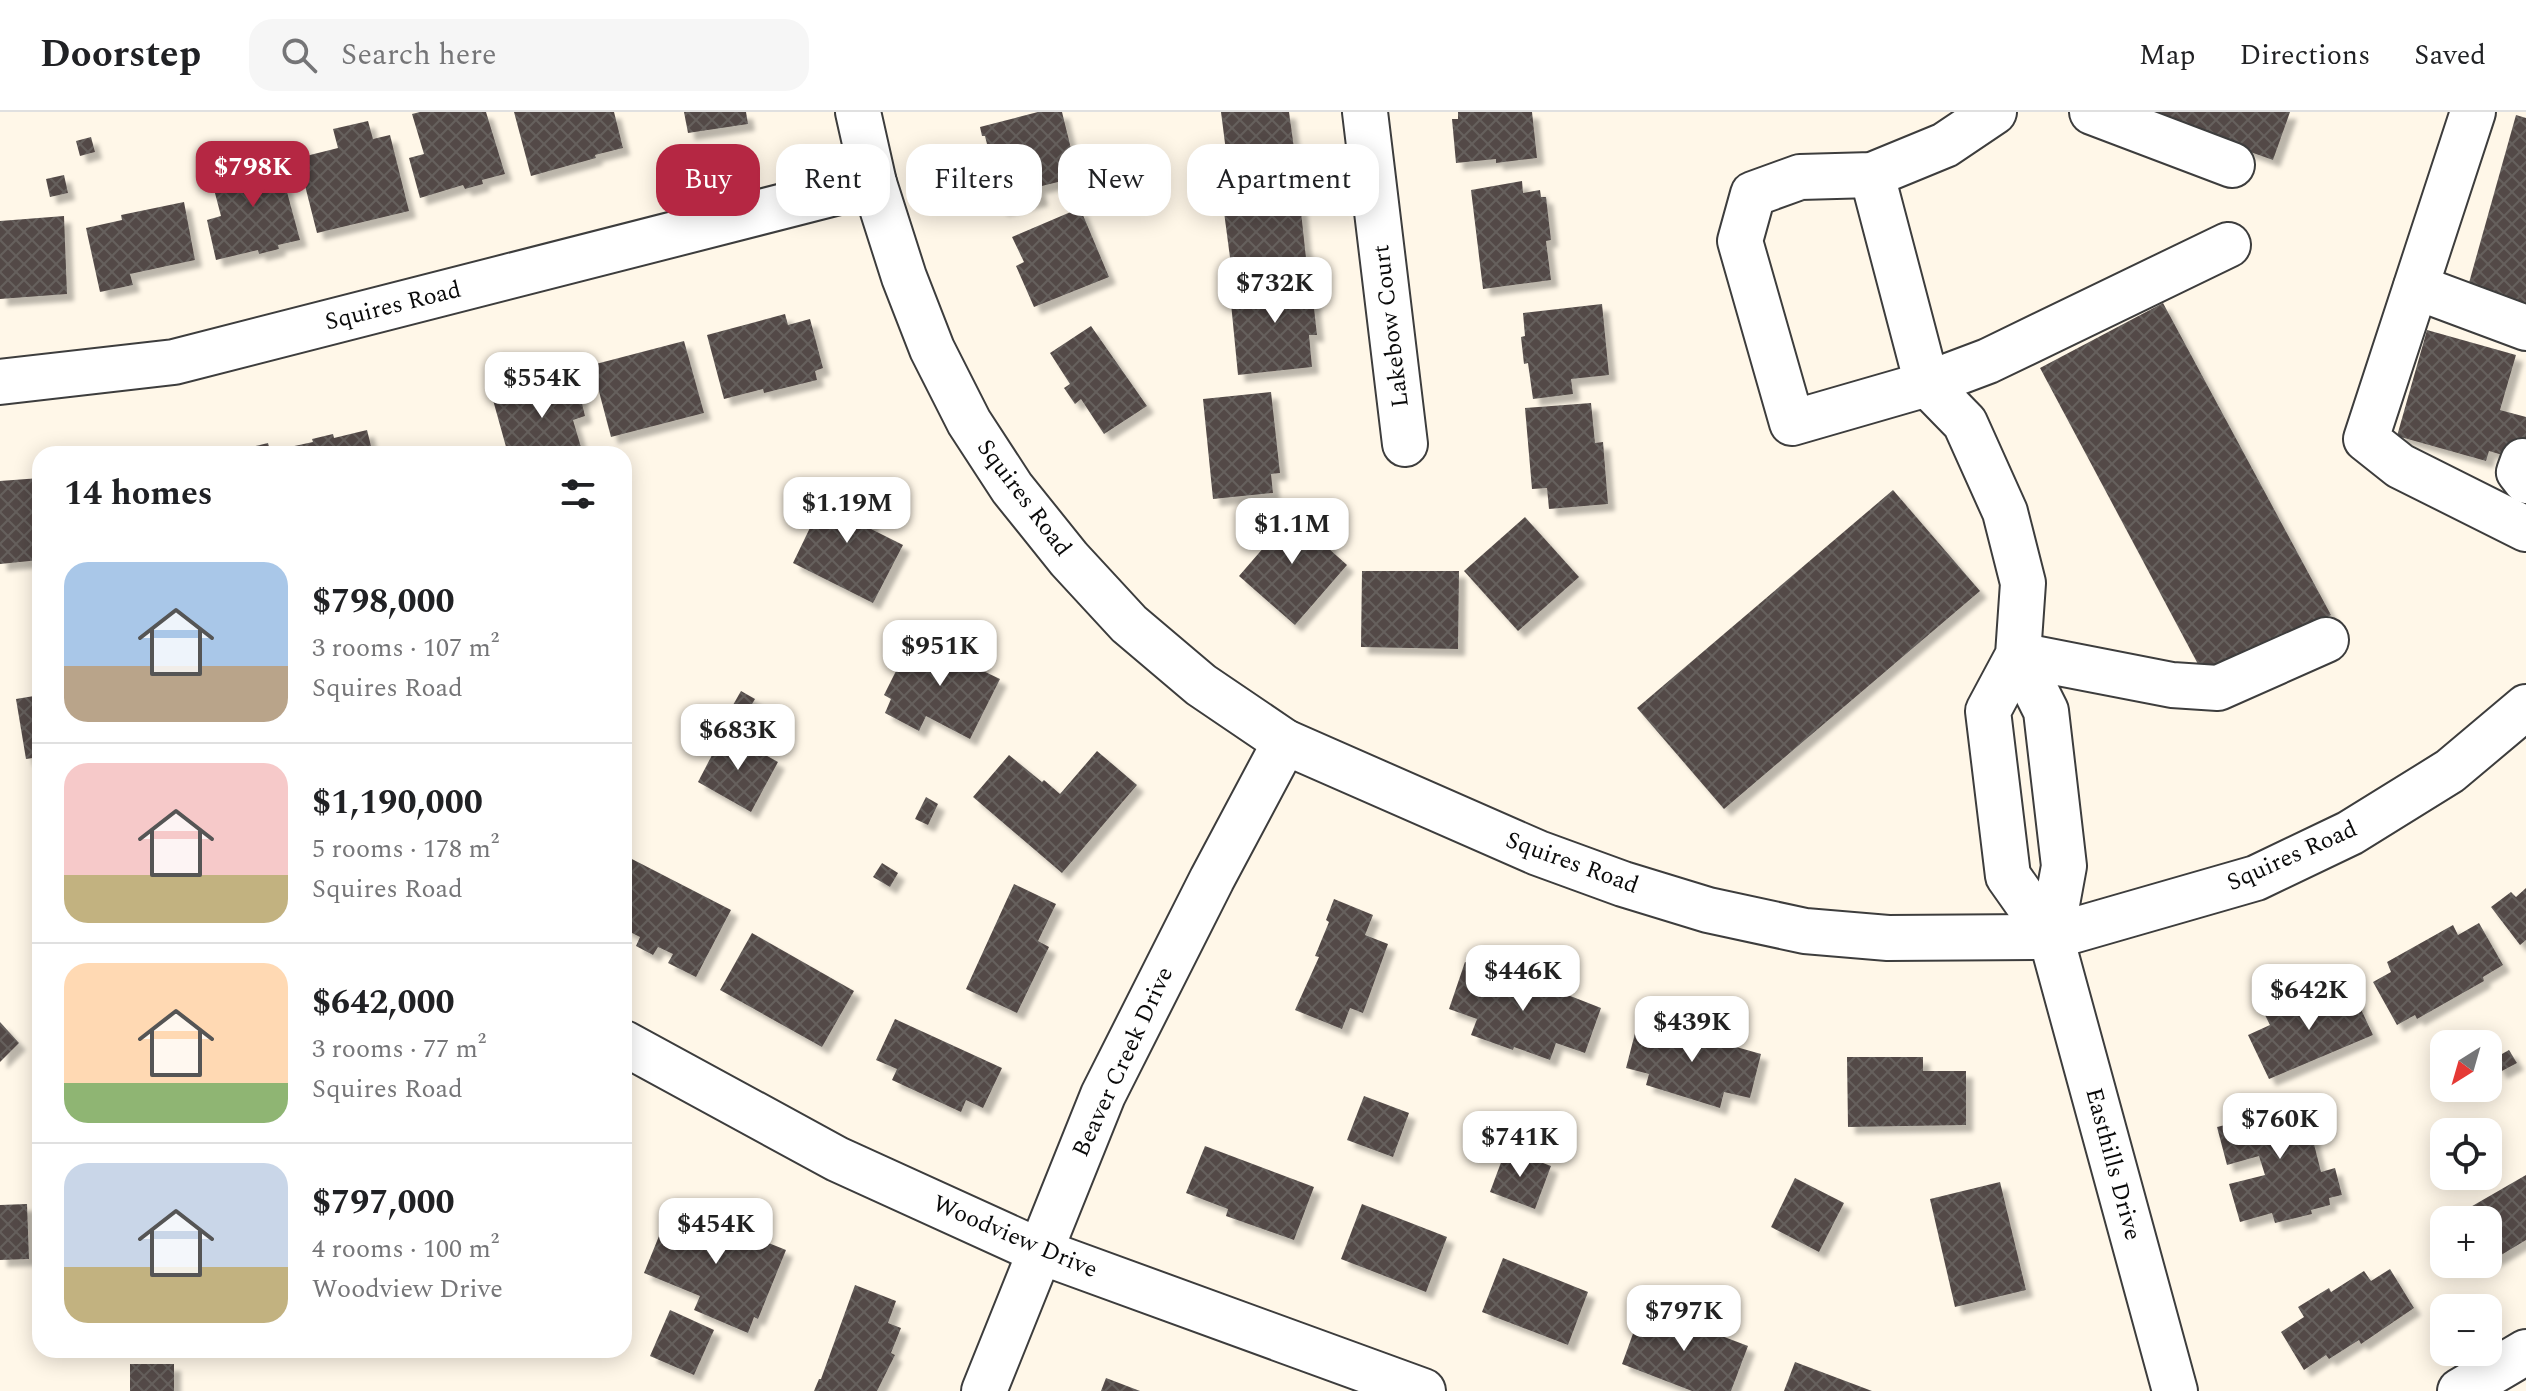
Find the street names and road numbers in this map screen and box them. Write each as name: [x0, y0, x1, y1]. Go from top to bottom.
street label: Lakebow Court: [1363, 243, 1419, 409]
street label: Squires Road: [321, 272, 465, 340]
street label: Squires Road: [968, 432, 1080, 564]
street label: Squires Road: [2221, 811, 2363, 901]
street label: Squires Road: [1500, 822, 1644, 904]
street label: Beaver Creek Drive: [1063, 961, 1183, 1163]
street label: Easthills Drive: [2075, 1084, 2151, 1244]
street label: Woodview Drive: [927, 1186, 1103, 1288]

